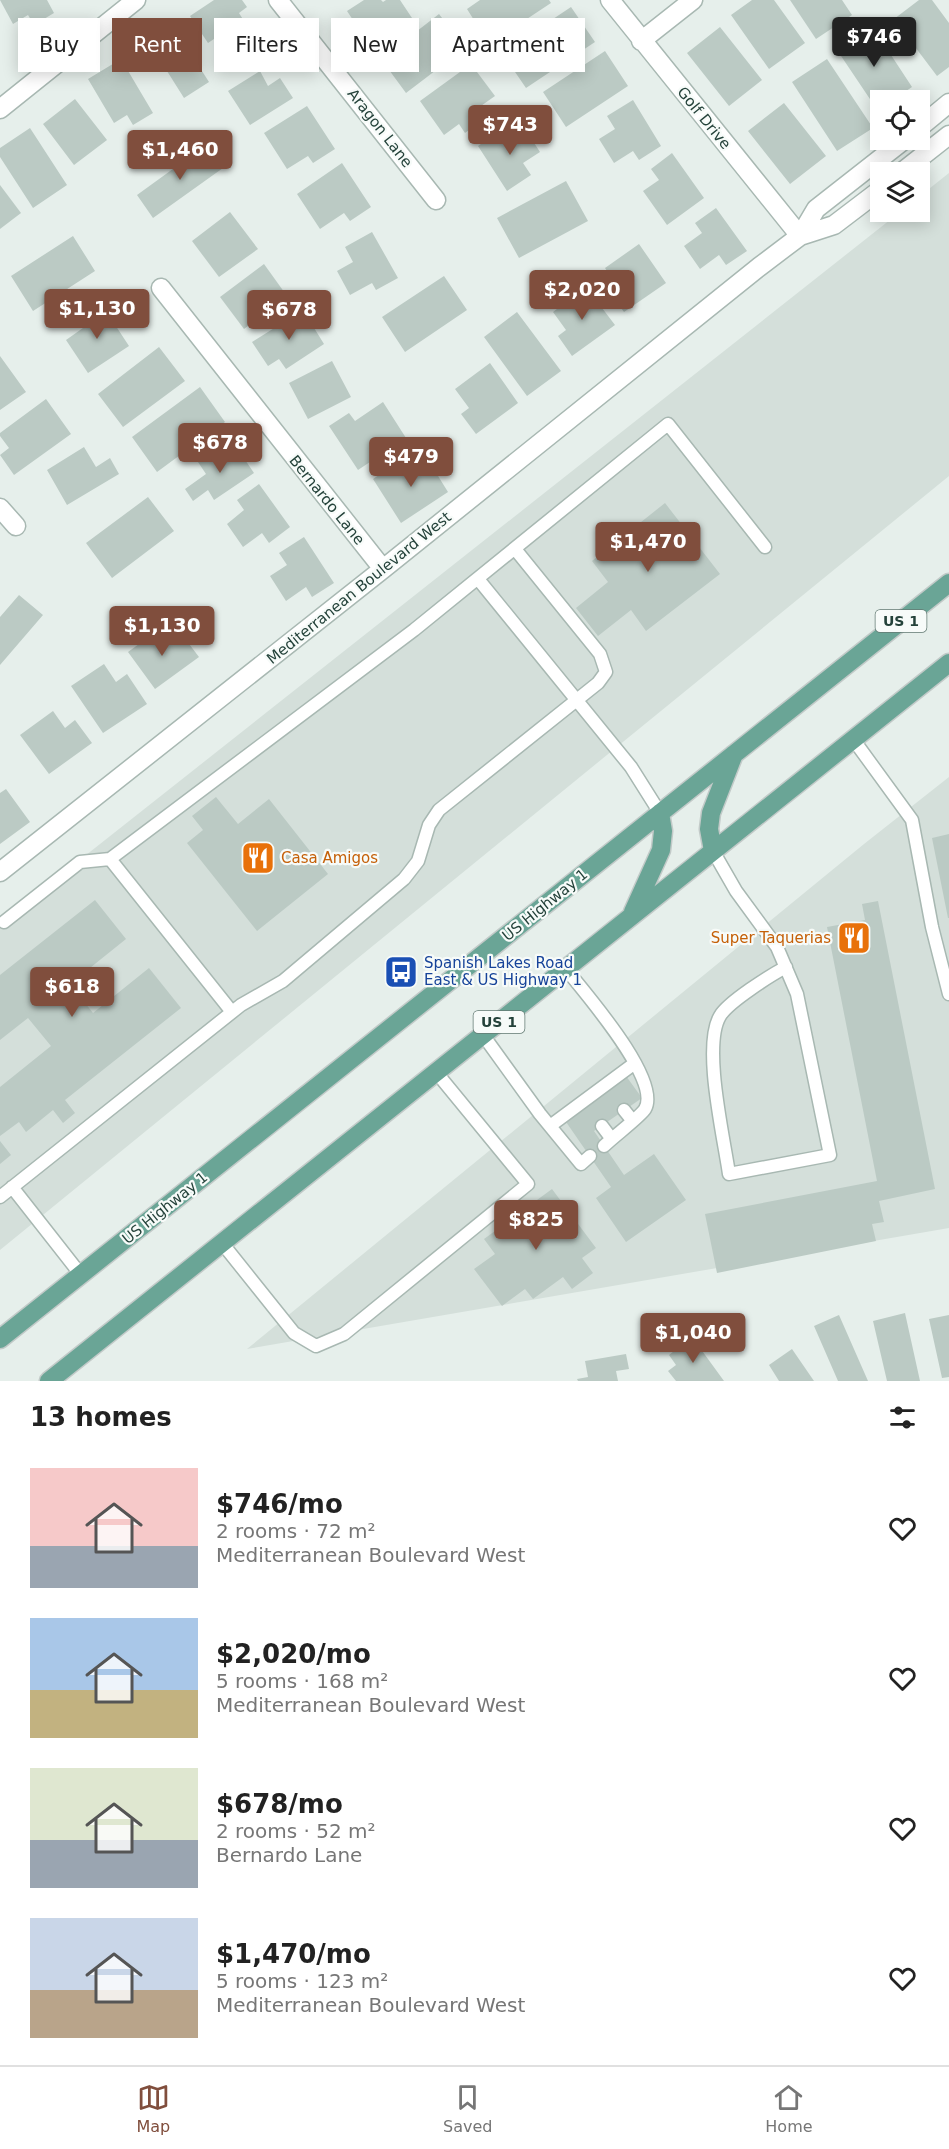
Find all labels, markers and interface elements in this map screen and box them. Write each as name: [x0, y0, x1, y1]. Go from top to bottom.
pin: $746: [838, 17, 910, 68]
chip: Buy: [18, 18, 100, 72]
chip: Rent: [112, 18, 202, 72]
chip: Filters: [214, 18, 319, 72]
chip: New: [331, 18, 419, 72]
chip: Apartment: [431, 18, 585, 72]
text: $746: [846, 24, 902, 48]
street label: Golf Drive: [673, 83, 735, 153]
street label: Aragon Lane: [344, 85, 416, 171]
map controls: [870, 90, 930, 222]
button: locate: [870, 90, 930, 150]
pin: $743: [474, 105, 546, 156]
text: $743: [482, 112, 538, 136]
pin: $1,460: [131, 130, 229, 181]
text: $1,460: [141, 137, 219, 161]
button: layers: [870, 162, 930, 222]
pin: $2,020: [533, 270, 631, 321]
text: $2,020: [543, 277, 621, 301]
pin: $1,130: [48, 289, 146, 340]
pin: $678: [253, 290, 325, 341]
text: $1,130: [58, 296, 136, 320]
text: $678: [261, 297, 317, 321]
pin: $678: [184, 423, 256, 474]
text: $678: [192, 430, 248, 454]
pin: $479: [375, 437, 447, 488]
text: $479: [383, 444, 439, 468]
street label: Bernardo Lane: [285, 452, 369, 548]
street label: Mediterranean Boulevard West: [263, 508, 455, 668]
pin: $1,470: [599, 522, 697, 573]
text: $1,470: [609, 529, 687, 553]
pin: $1,130: [113, 606, 211, 657]
road number: US 1: [876, 610, 926, 632]
text: $1,130: [123, 613, 201, 637]
restaurant icon: Casa Amigos: [240, 840, 276, 876]
place label: Casa Amigos: [281, 849, 378, 867]
street label: US Highway 1: [499, 865, 591, 945]
restaurant icon: Super Taquerias: [836, 920, 872, 956]
place label: Super Taquerias: [711, 929, 831, 947]
bus stop icon: Spanish Lakes Road East & US Highway 1: [383, 954, 419, 990]
place label: Spanish Lakes Road East & US Highway 1: [424, 954, 582, 989]
pin: $618: [36, 967, 108, 1018]
text: $618: [44, 974, 100, 998]
road number: US 1: [474, 1011, 524, 1033]
street label: US Highway 1: [119, 1168, 211, 1248]
pin: $825: [500, 1200, 572, 1251]
text: $825: [508, 1207, 564, 1231]
pin: $1,040: [644, 1313, 742, 1364]
text: $1,040: [654, 1320, 732, 1344]
icon: filters: [886, 1401, 919, 1434]
text: 13 homes: [30, 1402, 172, 1432]
text: $746/mo: [216, 1489, 343, 1519]
icon: home: [78, 1492, 150, 1564]
icon: heart: [886, 1512, 919, 1545]
text: 2 rooms · 72 m²: [216, 1519, 376, 1543]
text: Mediterranean Boulevard West: [216, 1543, 525, 1567]
text: $2,020/mo: [216, 1639, 371, 1669]
icon: home: [78, 1642, 150, 1714]
icon: heart: [886, 1662, 919, 1695]
text: 5 rooms · 168 m²: [216, 1669, 388, 1693]
text: Mediterranean Boulevard West: [216, 1693, 525, 1717]
text: $678/mo: [216, 1789, 343, 1819]
icon: home: [78, 1792, 150, 1864]
icon: heart: [886, 1812, 919, 1845]
text: 2 rooms · 52 m²: [216, 1819, 376, 1843]
text: Bernardo Lane: [216, 1843, 362, 1867]
text: $1,470/mo: [216, 1939, 371, 1969]
icon: home: [78, 1942, 150, 2014]
icon: heart: [886, 1962, 919, 1995]
text: 5 rooms · 123 m²: [216, 1969, 388, 1993]
text: Mediterranean Boulevard West: [216, 1993, 525, 2017]
tab: Map: [136, 2081, 170, 2136]
tab: Saved: [443, 2081, 492, 2136]
tab: Home: [765, 2081, 813, 2136]

